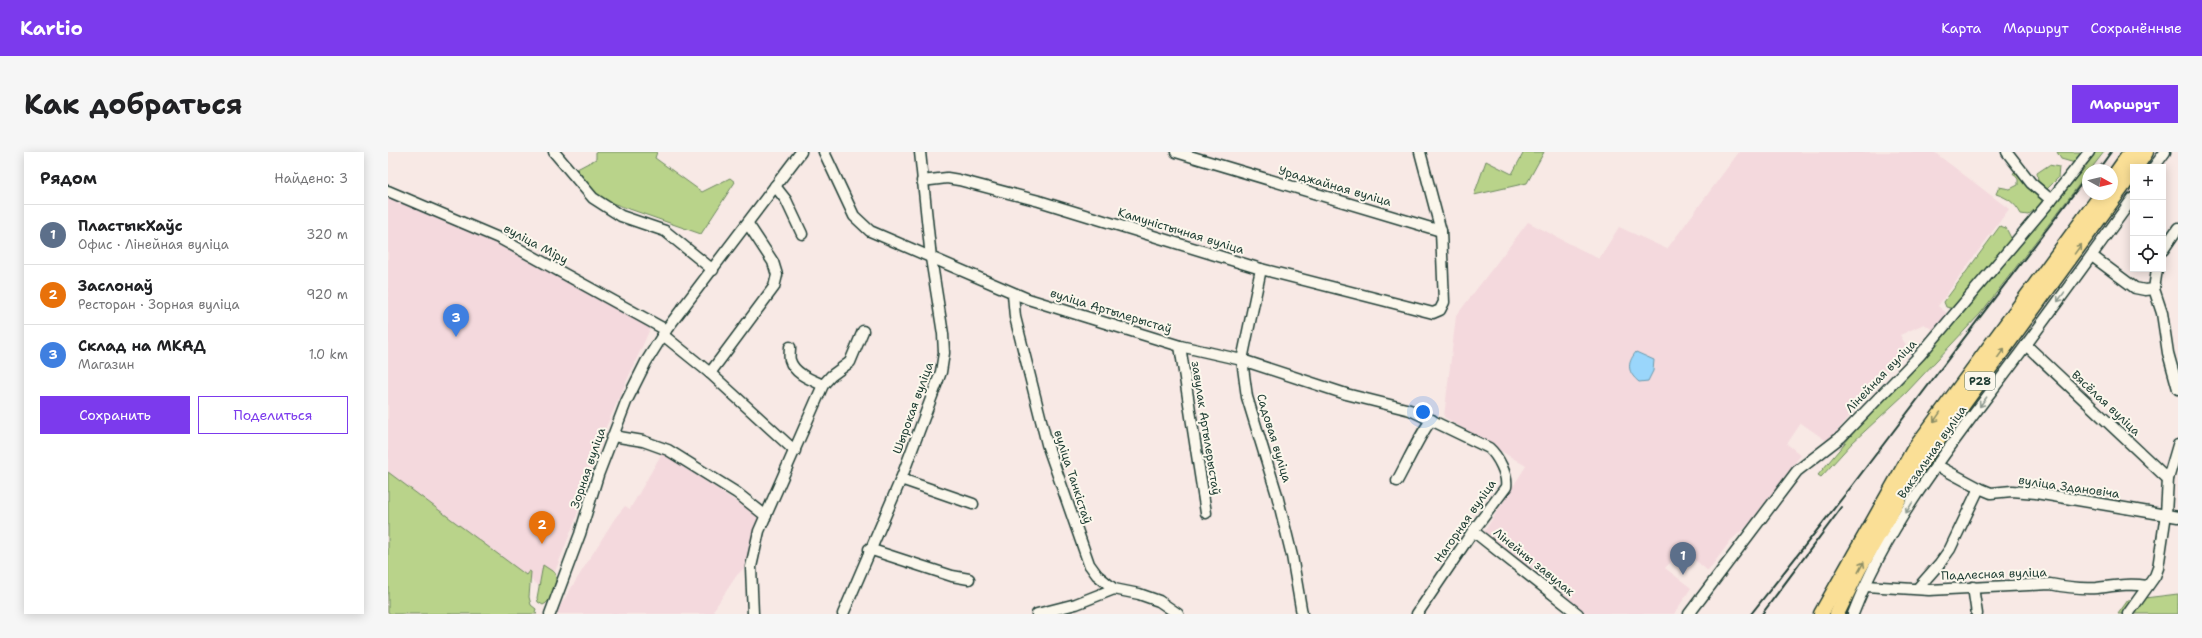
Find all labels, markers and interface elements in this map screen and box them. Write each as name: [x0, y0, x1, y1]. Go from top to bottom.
text: Kartio: [20, 16, 83, 41]
text: Карта: [1941, 19, 1981, 37]
text: Маршрут: [2003, 19, 2069, 37]
text: Сохранённые: [2091, 19, 2182, 37]
text: Как добраться: [24, 85, 243, 123]
button: Маршрут: [2072, 85, 2178, 123]
street label: Ураджайная вуліца: [1277, 162, 1394, 210]
north arrow: [2082, 164, 2118, 200]
map controls: [2130, 164, 2166, 272]
button: +: [2130, 164, 2166, 200]
text: Рядом: [40, 167, 97, 189]
text: Найдено: 3: [274, 170, 348, 187]
button: −: [2130, 200, 2166, 236]
street label: Камуністычная вуліца: [1116, 204, 1247, 258]
text: ПластыкХаўс: [78, 216, 183, 236]
street label: вуліца Міру: [501, 220, 571, 268]
text: 1: [50, 226, 56, 243]
text: 320 m: [306, 226, 348, 243]
text: Офис · Лінейная вуліца: [78, 236, 229, 253]
button: locate: [2130, 236, 2166, 272]
one-way arrow: [2074, 243, 2082, 254]
text: Заслонаў: [78, 276, 153, 296]
street label: вуліца Артылерыстаў: [1048, 285, 1174, 337]
text: 2: [48, 286, 58, 303]
text: 920 m: [306, 286, 348, 303]
one-way arrow: [2057, 292, 2065, 303]
text: Ресторан · Зорная вуліца: [78, 296, 240, 313]
pin: 3: [443, 304, 469, 337]
text: Склад на МКАД: [78, 336, 206, 356]
street label: Лінейная вуліца: [1842, 336, 1920, 416]
text: 3: [48, 346, 58, 363]
text: 1.0 km: [309, 346, 348, 363]
one-way arrow: [1996, 347, 2005, 358]
text: Магазин: [78, 356, 134, 373]
street label: Шырокая вуліца: [889, 359, 937, 456]
street label: завулак Артылерыстаў: [1187, 360, 1225, 496]
street label: Вясёлая вуліца: [2068, 367, 2144, 440]
road number: Р28: [1965, 372, 1995, 390]
street label: Садовая вуліца: [1253, 392, 1295, 485]
button: Сохранить: [40, 396, 190, 434]
button: Поделиться: [198, 396, 348, 434]
one-way arrow: [1979, 396, 1988, 407]
your location: [1413, 402, 1433, 422]
street label: Вакзальная вуліца: [1894, 402, 1970, 502]
one-way arrow: [1933, 411, 1941, 422]
street label: Зорная вуліца: [567, 425, 609, 510]
street label: вуліца Танкістаў: [1050, 428, 1096, 526]
street label: вуліца Здановіча: [2017, 472, 2121, 502]
street label: Нагорная вуліца: [1430, 476, 1500, 566]
one-way arrow: [1904, 502, 1912, 514]
pin: 2: [529, 511, 555, 544]
street label: Лінейны завулак: [1490, 524, 1578, 600]
pin: 1: [1670, 542, 1696, 575]
one-way arrow: [1857, 561, 1865, 573]
street label: Падлесная вуліца: [1941, 564, 2048, 584]

